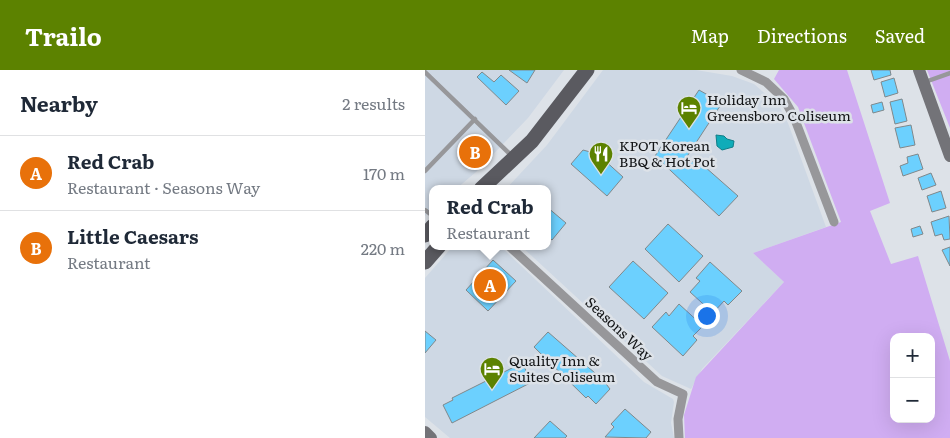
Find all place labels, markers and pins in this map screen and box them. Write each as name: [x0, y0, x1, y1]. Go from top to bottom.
place label: Holiday Inn Greensboro Coliseum: [707, 89, 851, 125]
hotel icon: Holiday Inn Greensboro Coliseum: [676, 95, 702, 129]
pin: B: [459, 133, 491, 171]
place label: KPOT Korean BBQ & Hot Pot: [619, 135, 716, 171]
restaurant icon: KPOT Korean BBQ & Hot Pot: [588, 141, 614, 175]
pin: A: [474, 266, 506, 304]
place label: Quality Inn & Suites Coliseum: [509, 350, 616, 386]
hotel icon: Quality Inn & Suites Coliseum: [479, 356, 505, 390]

